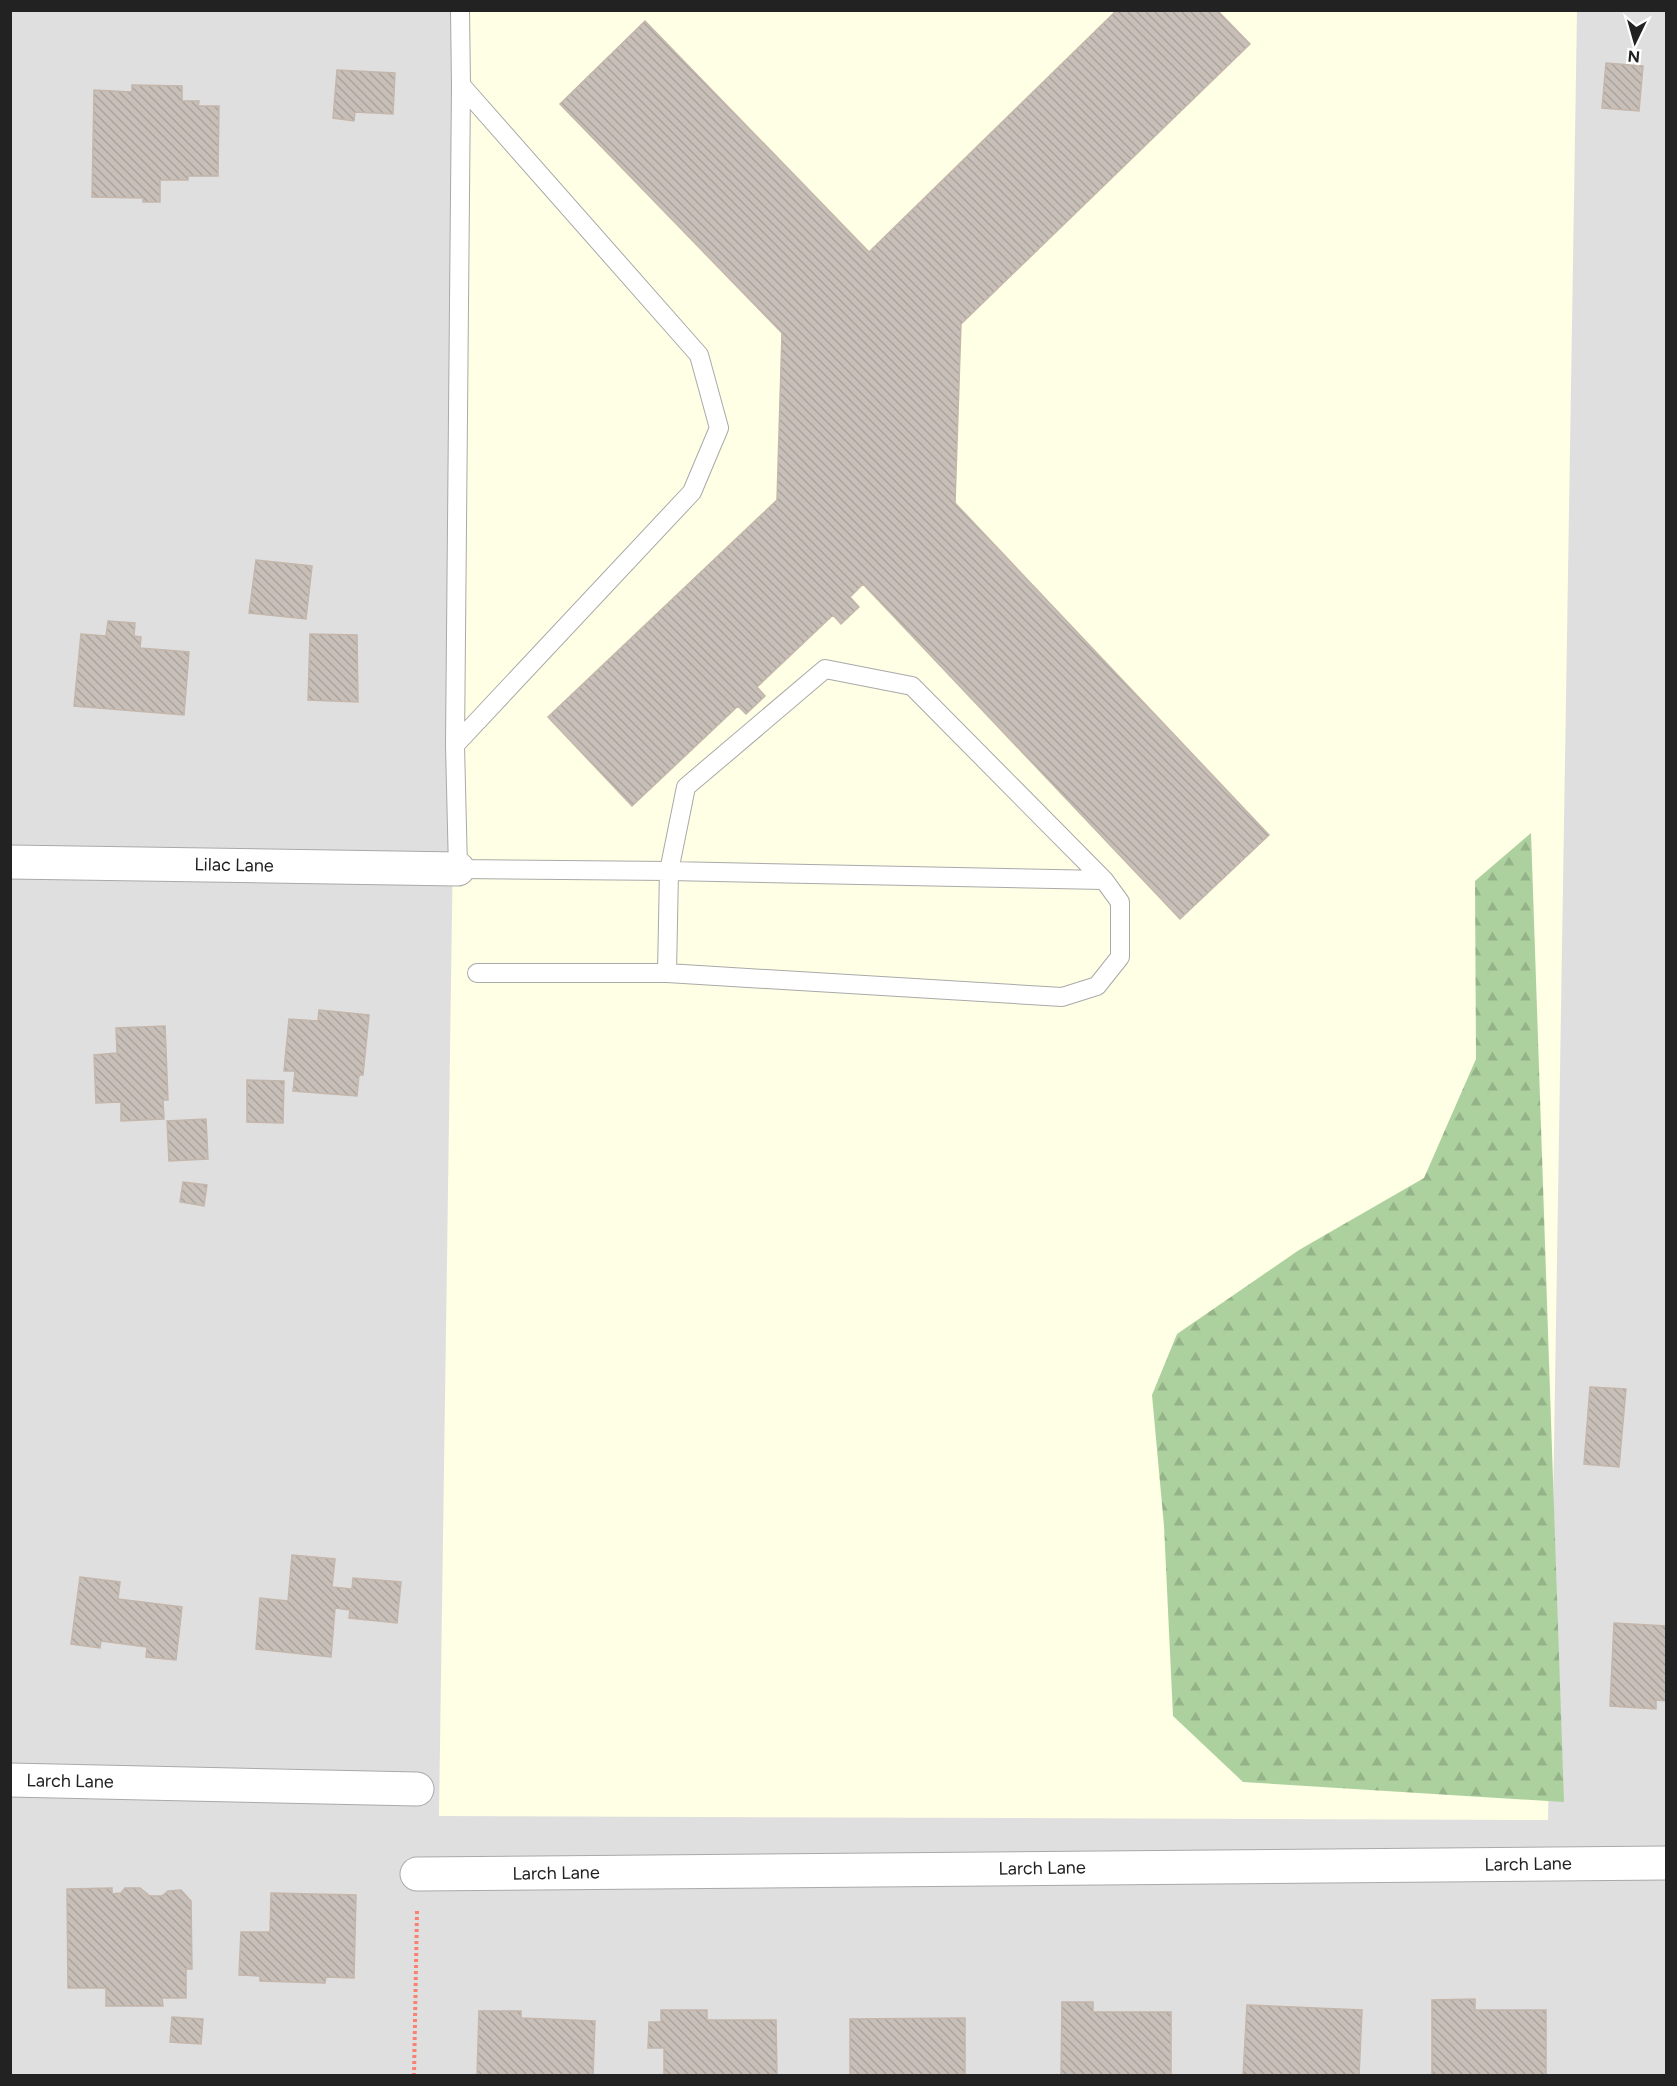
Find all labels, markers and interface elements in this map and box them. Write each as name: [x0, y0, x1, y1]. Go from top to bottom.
north arrow: [1605, 12, 1665, 72]
text: N: [1627, 46, 1641, 66]
street label: Lilac Lane: [194, 853, 274, 877]
street label: Larch Lane: [26, 1769, 114, 1793]
street label: Larch Lane: [1484, 1852, 1572, 1876]
street label: Larch Lane: [998, 1856, 1086, 1880]
street label: Larch Lane: [512, 1861, 600, 1885]

